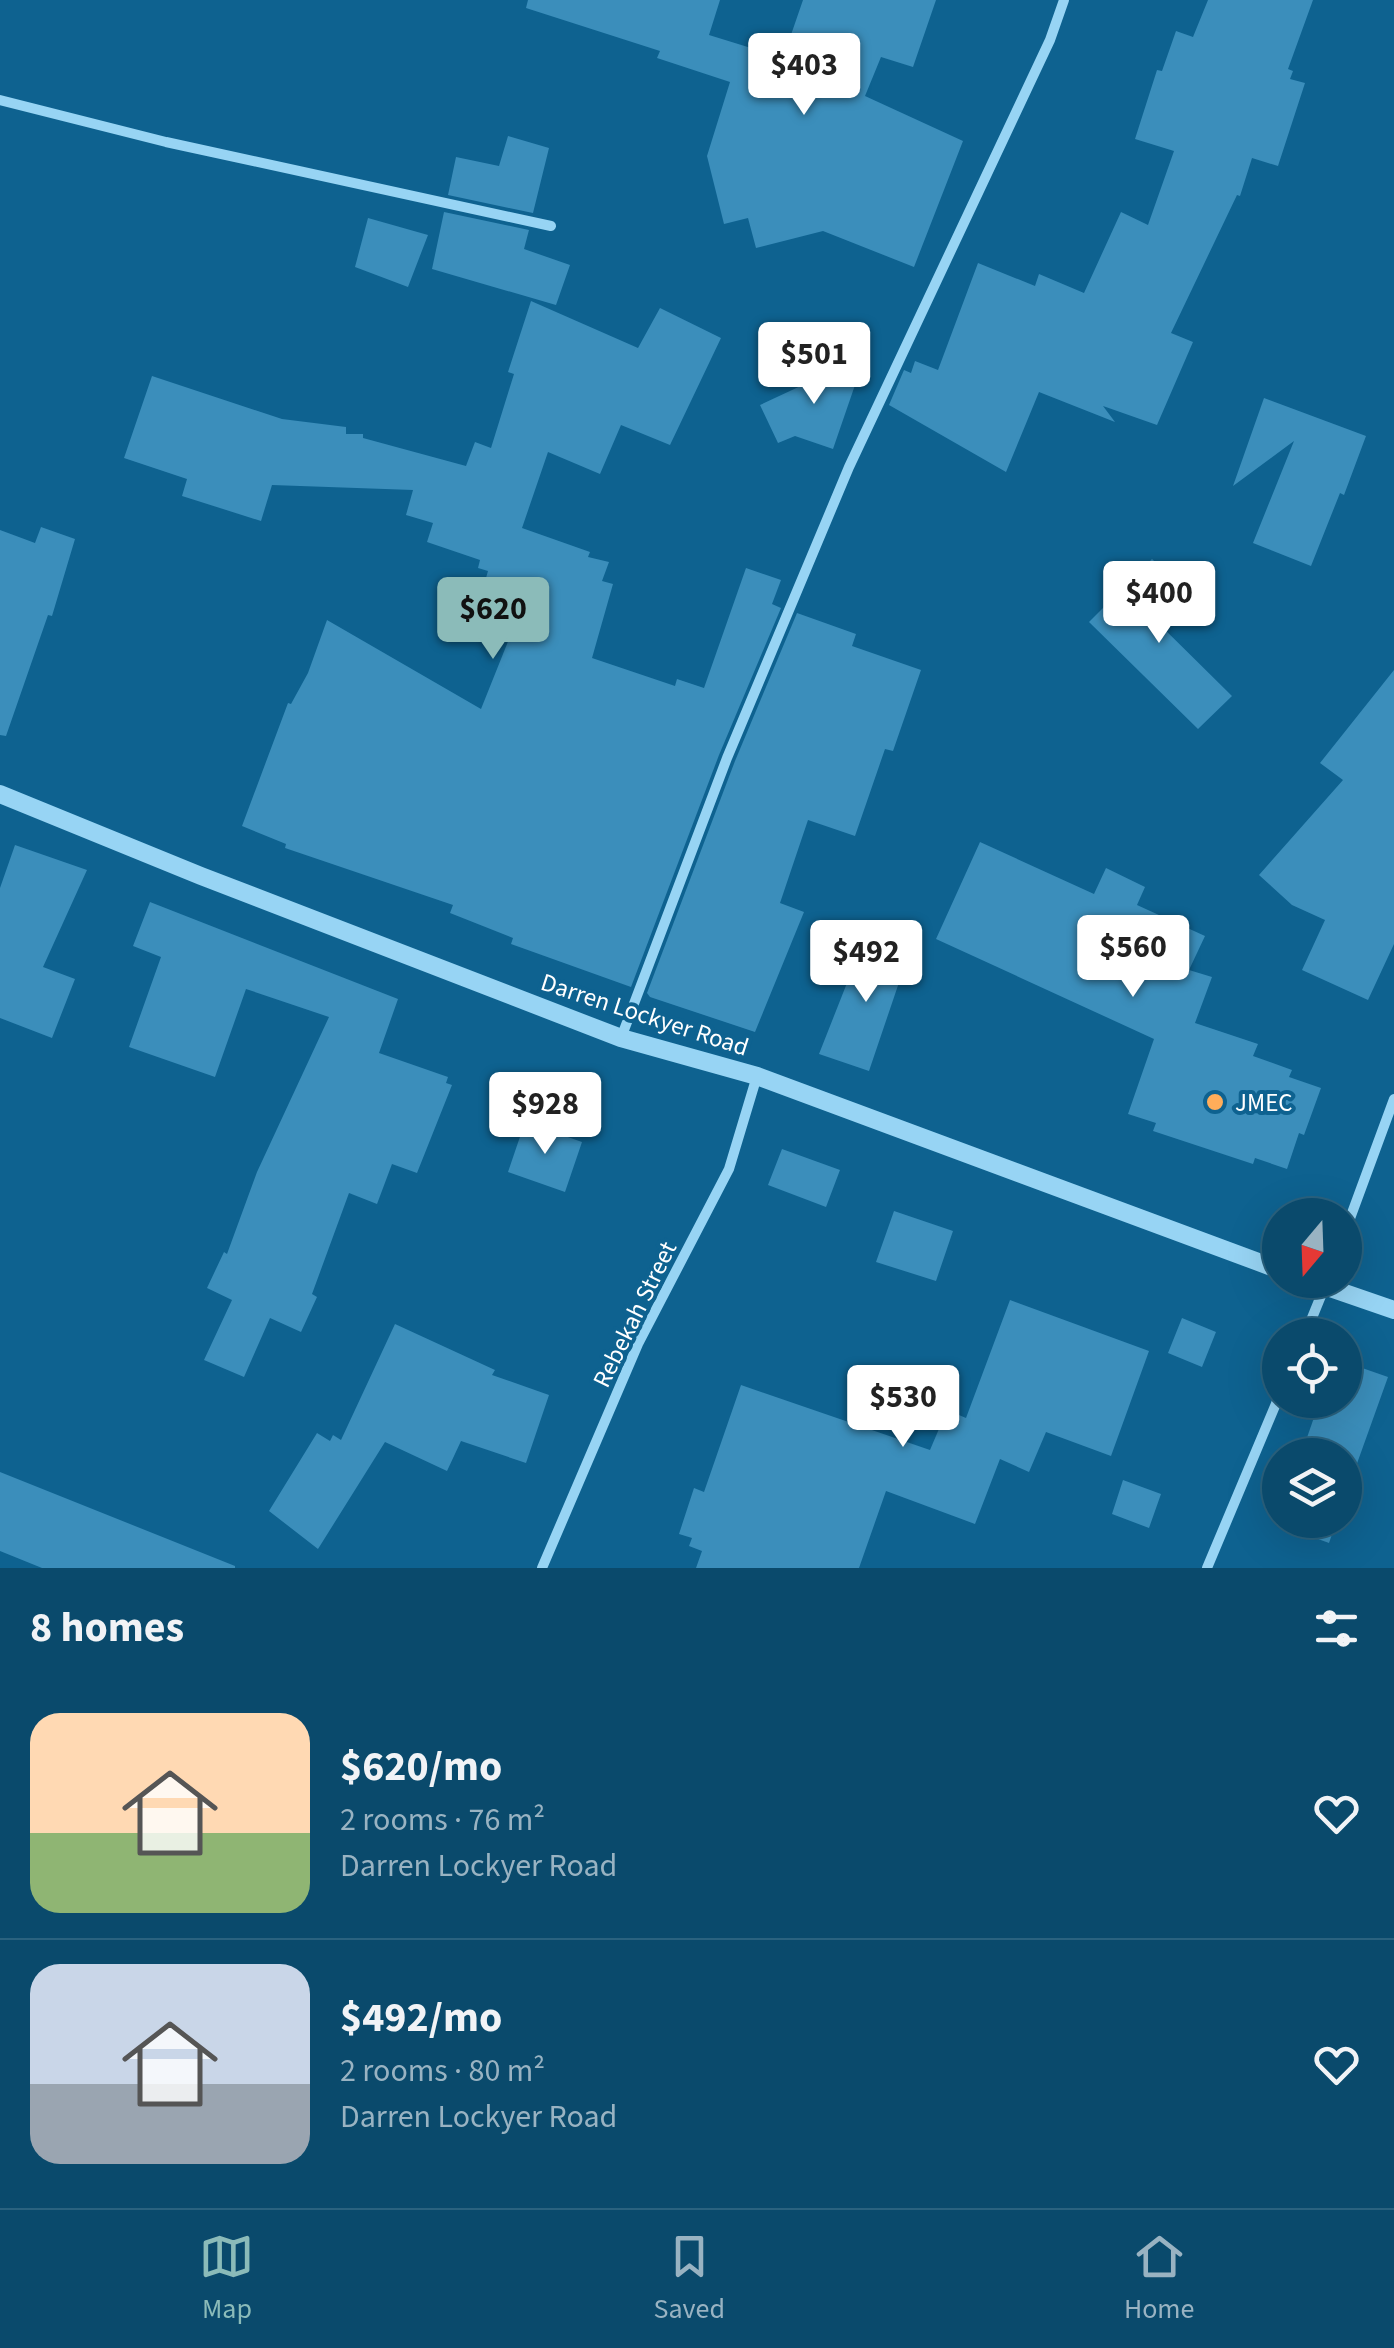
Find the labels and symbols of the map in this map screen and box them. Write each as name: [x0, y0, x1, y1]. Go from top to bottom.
pin: $403: [745, 33, 863, 118]
pin: $501: [755, 322, 873, 407]
pin: $400: [1100, 561, 1218, 646]
pin: $620: [434, 577, 552, 662]
pin: $560: [1074, 915, 1192, 1000]
pin: $492: [807, 920, 925, 1005]
street label: Darren Lockyer Road: [536, 964, 753, 1066]
pin: $928: [486, 1072, 604, 1157]
place label: JMEC: [1235, 1085, 1293, 1121]
marker: JMEC: [1204, 1091, 1226, 1113]
north arrow: [1262, 1198, 1362, 1298]
street label: Rebekah Street: [584, 1235, 686, 1394]
pin: $530: [844, 1365, 962, 1450]

